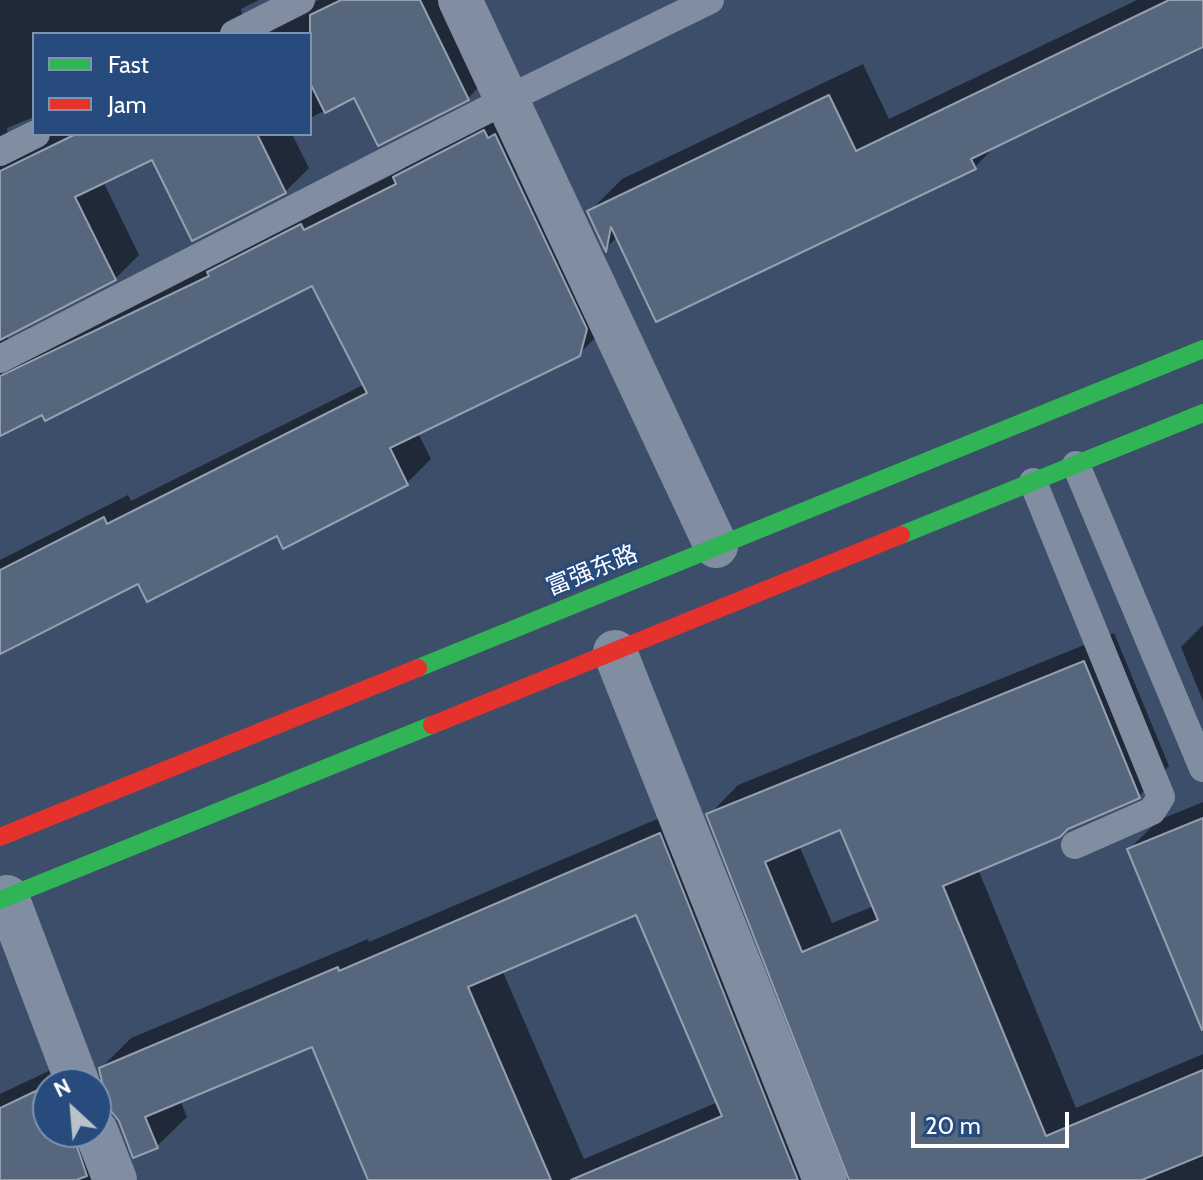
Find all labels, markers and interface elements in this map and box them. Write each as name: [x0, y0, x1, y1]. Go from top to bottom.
legend: [32, 32, 312, 136]
text: Fast: [108, 50, 149, 79]
text: Jam: [108, 90, 146, 119]
street label: 富强东路: [542, 540, 642, 602]
north arrow: [32, 1068, 112, 1148]
text: N: [49, 1072, 75, 1103]
scale bar: [915, 1096, 1073, 1146]
text: 20 m: [925, 1111, 981, 1140]

